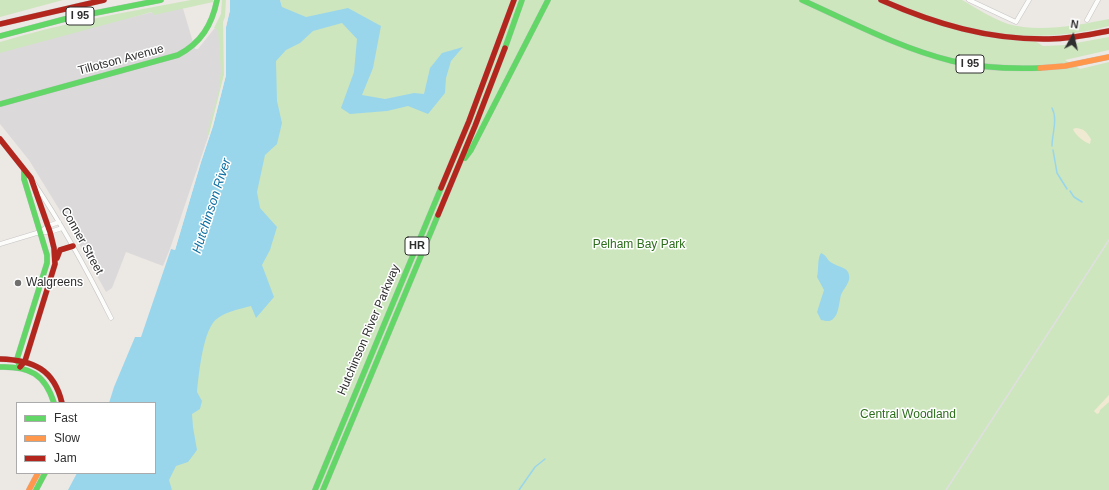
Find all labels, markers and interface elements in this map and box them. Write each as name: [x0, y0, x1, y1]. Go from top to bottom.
road number: I 95: [66, 7, 94, 25]
north arrow: [1053, 16, 1093, 56]
text: N: [1070, 18, 1079, 31]
street label: Tillotson Avenue: [77, 42, 165, 78]
road number: I 95: [956, 55, 984, 73]
water label: Hutchinson River: [189, 157, 235, 255]
street label: Conner Street: [58, 205, 106, 277]
road number: HR: [405, 237, 429, 255]
park label: Pelham Bay Park: [593, 238, 685, 252]
street label: Hutchinson River Parkway: [335, 262, 403, 398]
place label: Walgreens: [26, 276, 83, 290]
marker: Walgreens: [13, 278, 23, 288]
legend: [16, 402, 156, 474]
park label: Central Woodland: [860, 408, 956, 422]
text: Fast: [54, 411, 77, 425]
text: Slow: [54, 431, 80, 445]
text: Jam: [54, 451, 77, 465]

